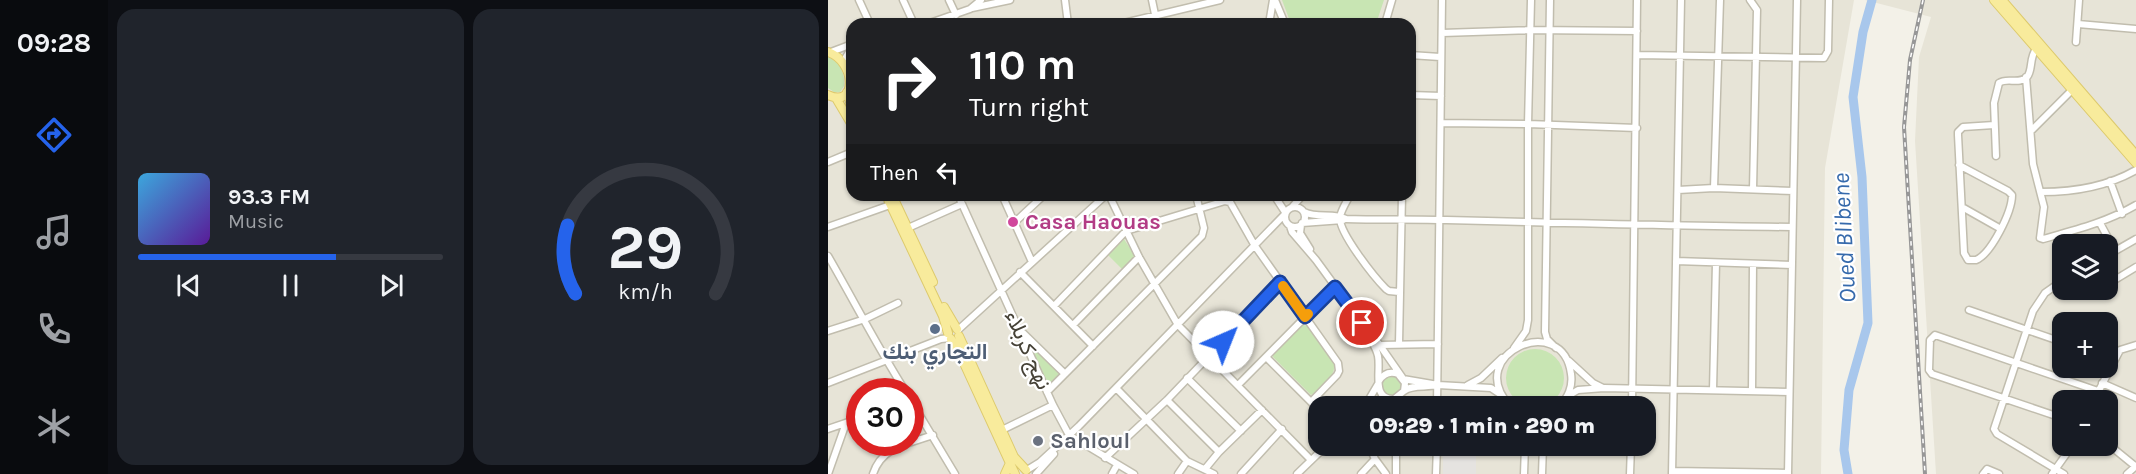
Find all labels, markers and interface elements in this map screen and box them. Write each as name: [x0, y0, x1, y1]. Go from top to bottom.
text: 09:28: [17, 27, 91, 59]
text: 110 m: [969, 40, 1076, 90]
icon: right: [870, 42, 948, 120]
text: Turn right: [969, 91, 1089, 123]
icon: directions: [33, 114, 75, 156]
icon: left: [931, 156, 964, 189]
text: Then: [870, 160, 919, 186]
water label: Oued Blibene: [1827, 172, 1861, 304]
text: 93.3 FM: [228, 184, 310, 210]
place label: Casa Haouas: [1025, 209, 1161, 235]
text: Music: [228, 210, 284, 233]
icon: music: [33, 211, 75, 253]
text: 29: [608, 211, 684, 284]
marker: Casa Haouas: [1006, 215, 1020, 229]
map controls: [2052, 234, 2118, 456]
button: layers: [2052, 234, 2118, 300]
icon: previous: [172, 269, 205, 302]
icon: pause: [274, 269, 307, 302]
icon: next: [375, 269, 408, 302]
text: km/h: [619, 279, 673, 304]
pin: [1336, 297, 1387, 348]
street label: نهج كربلاء: [998, 306, 1057, 394]
icon: arrive: [1345, 306, 1378, 339]
icon: phone: [33, 308, 75, 350]
position arrow: [1191, 310, 1255, 374]
button: +: [2052, 312, 2118, 378]
marker: التجاري بنك: [928, 322, 942, 336]
place label: التجاري بنك: [882, 339, 988, 370]
speed limit sign: 30: [846, 378, 924, 456]
button: −: [2052, 390, 2118, 456]
icon: climate: [33, 405, 75, 447]
text: 09:29 · 1 min · 290 m: [1369, 413, 1595, 439]
place label: Sahloul: [1050, 428, 1130, 454]
marker: Sahloul: [1031, 434, 1045, 448]

